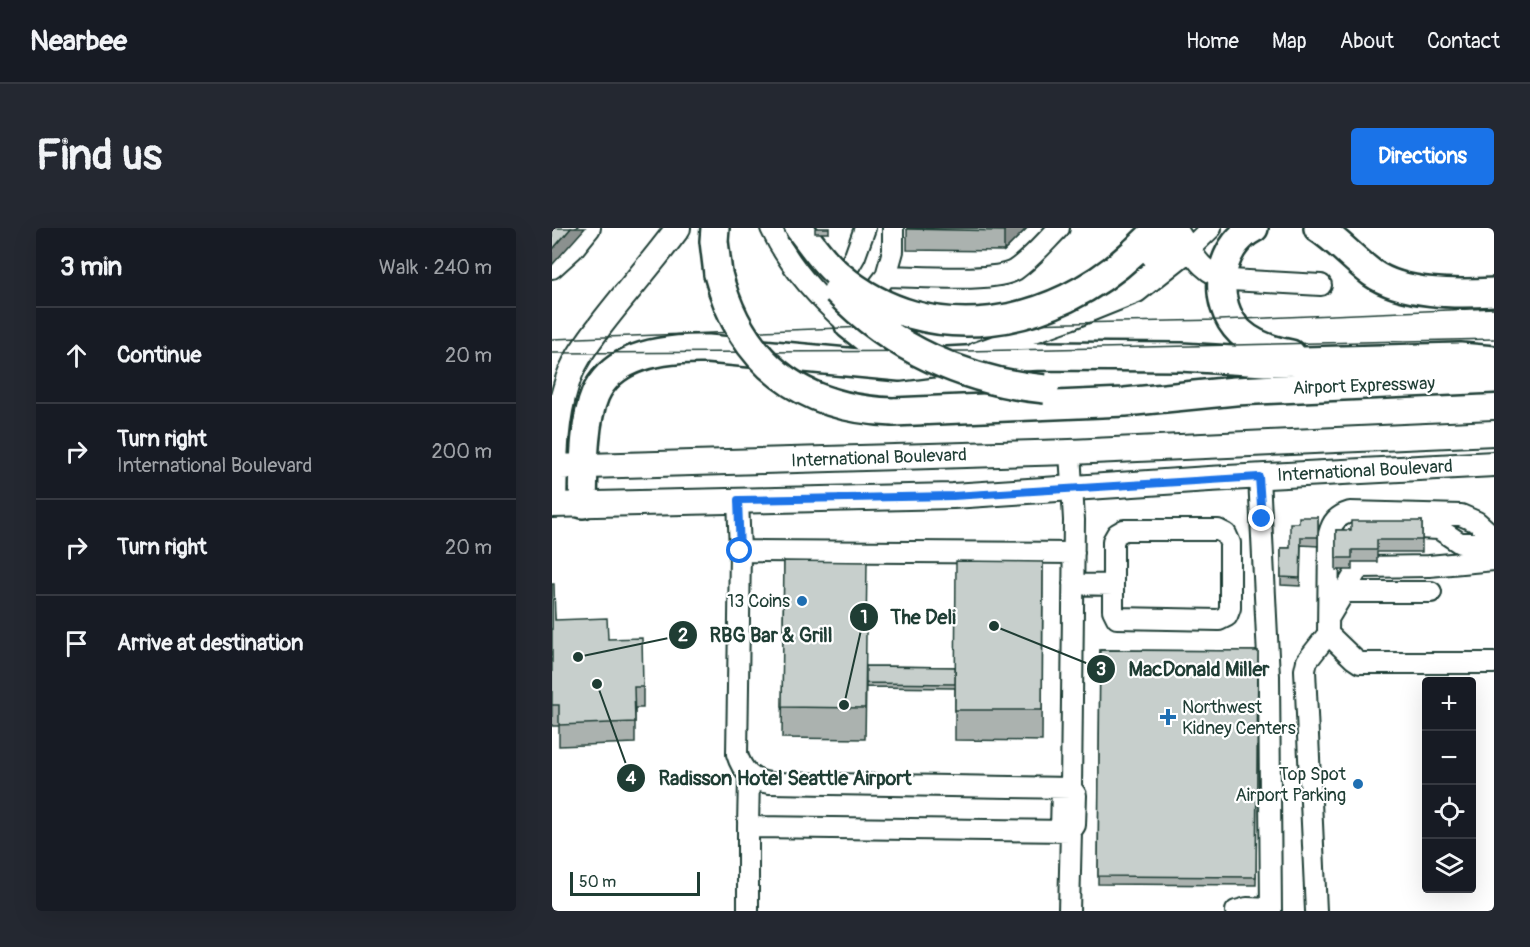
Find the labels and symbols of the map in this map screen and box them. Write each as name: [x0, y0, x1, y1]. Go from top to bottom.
street label: Airport Expressway: [1293, 372, 1436, 400]
street label: International Boulevard: [791, 443, 967, 473]
street label: International Boulevard: [1277, 455, 1453, 487]
route end: [1248, 505, 1274, 531]
route start: [726, 537, 752, 563]
place label: 13 Coins: [727, 590, 790, 613]
marker: 13 Coins: [795, 594, 809, 608]
callout: The Deli: [849, 598, 968, 636]
text: The Deli: [889, 605, 956, 630]
text: 1: [860, 606, 868, 629]
callout: RBG Bar & Grill: [668, 616, 845, 654]
text: RBG Bar & Grill: [710, 623, 832, 648]
text: 2: [678, 624, 688, 647]
callout: MacDonald Miller: [1086, 650, 1281, 688]
text: MacDonald Miller: [1129, 657, 1270, 682]
text: 3: [1096, 658, 1106, 681]
place label: Northwest Kidney Centers: [1182, 696, 1296, 740]
marker: Northwest Kidney Centers: [1159, 708, 1177, 726]
callout: Radisson Hotel Seattle Airport: [616, 759, 923, 797]
place label: Top Spot Airport Parking: [1235, 763, 1347, 807]
text: Radisson Hotel Seattle Airport: [658, 766, 912, 791]
text: 4: [626, 767, 637, 790]
marker: Top Spot Airport Parking: [1351, 777, 1365, 791]
scale bar: [570, 869, 700, 896]

